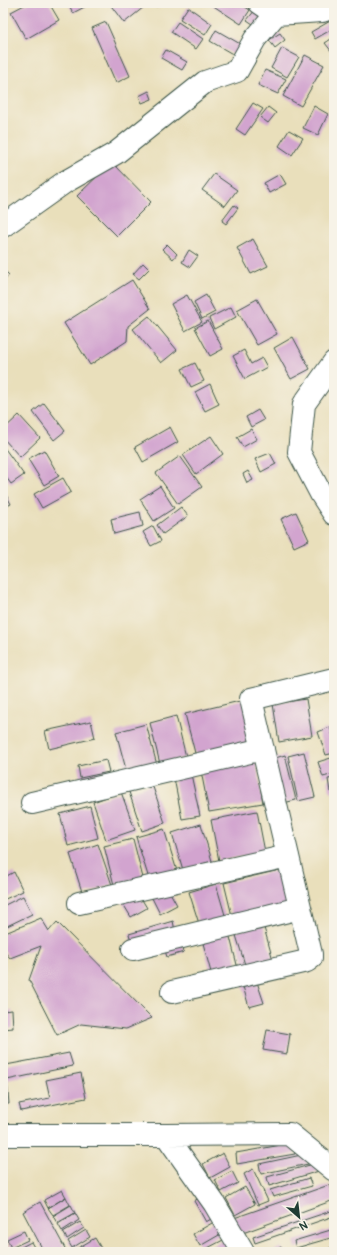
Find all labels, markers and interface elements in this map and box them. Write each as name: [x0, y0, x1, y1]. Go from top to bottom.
north arrow: [279, 1197, 319, 1237]
text: N: [297, 1218, 310, 1233]

